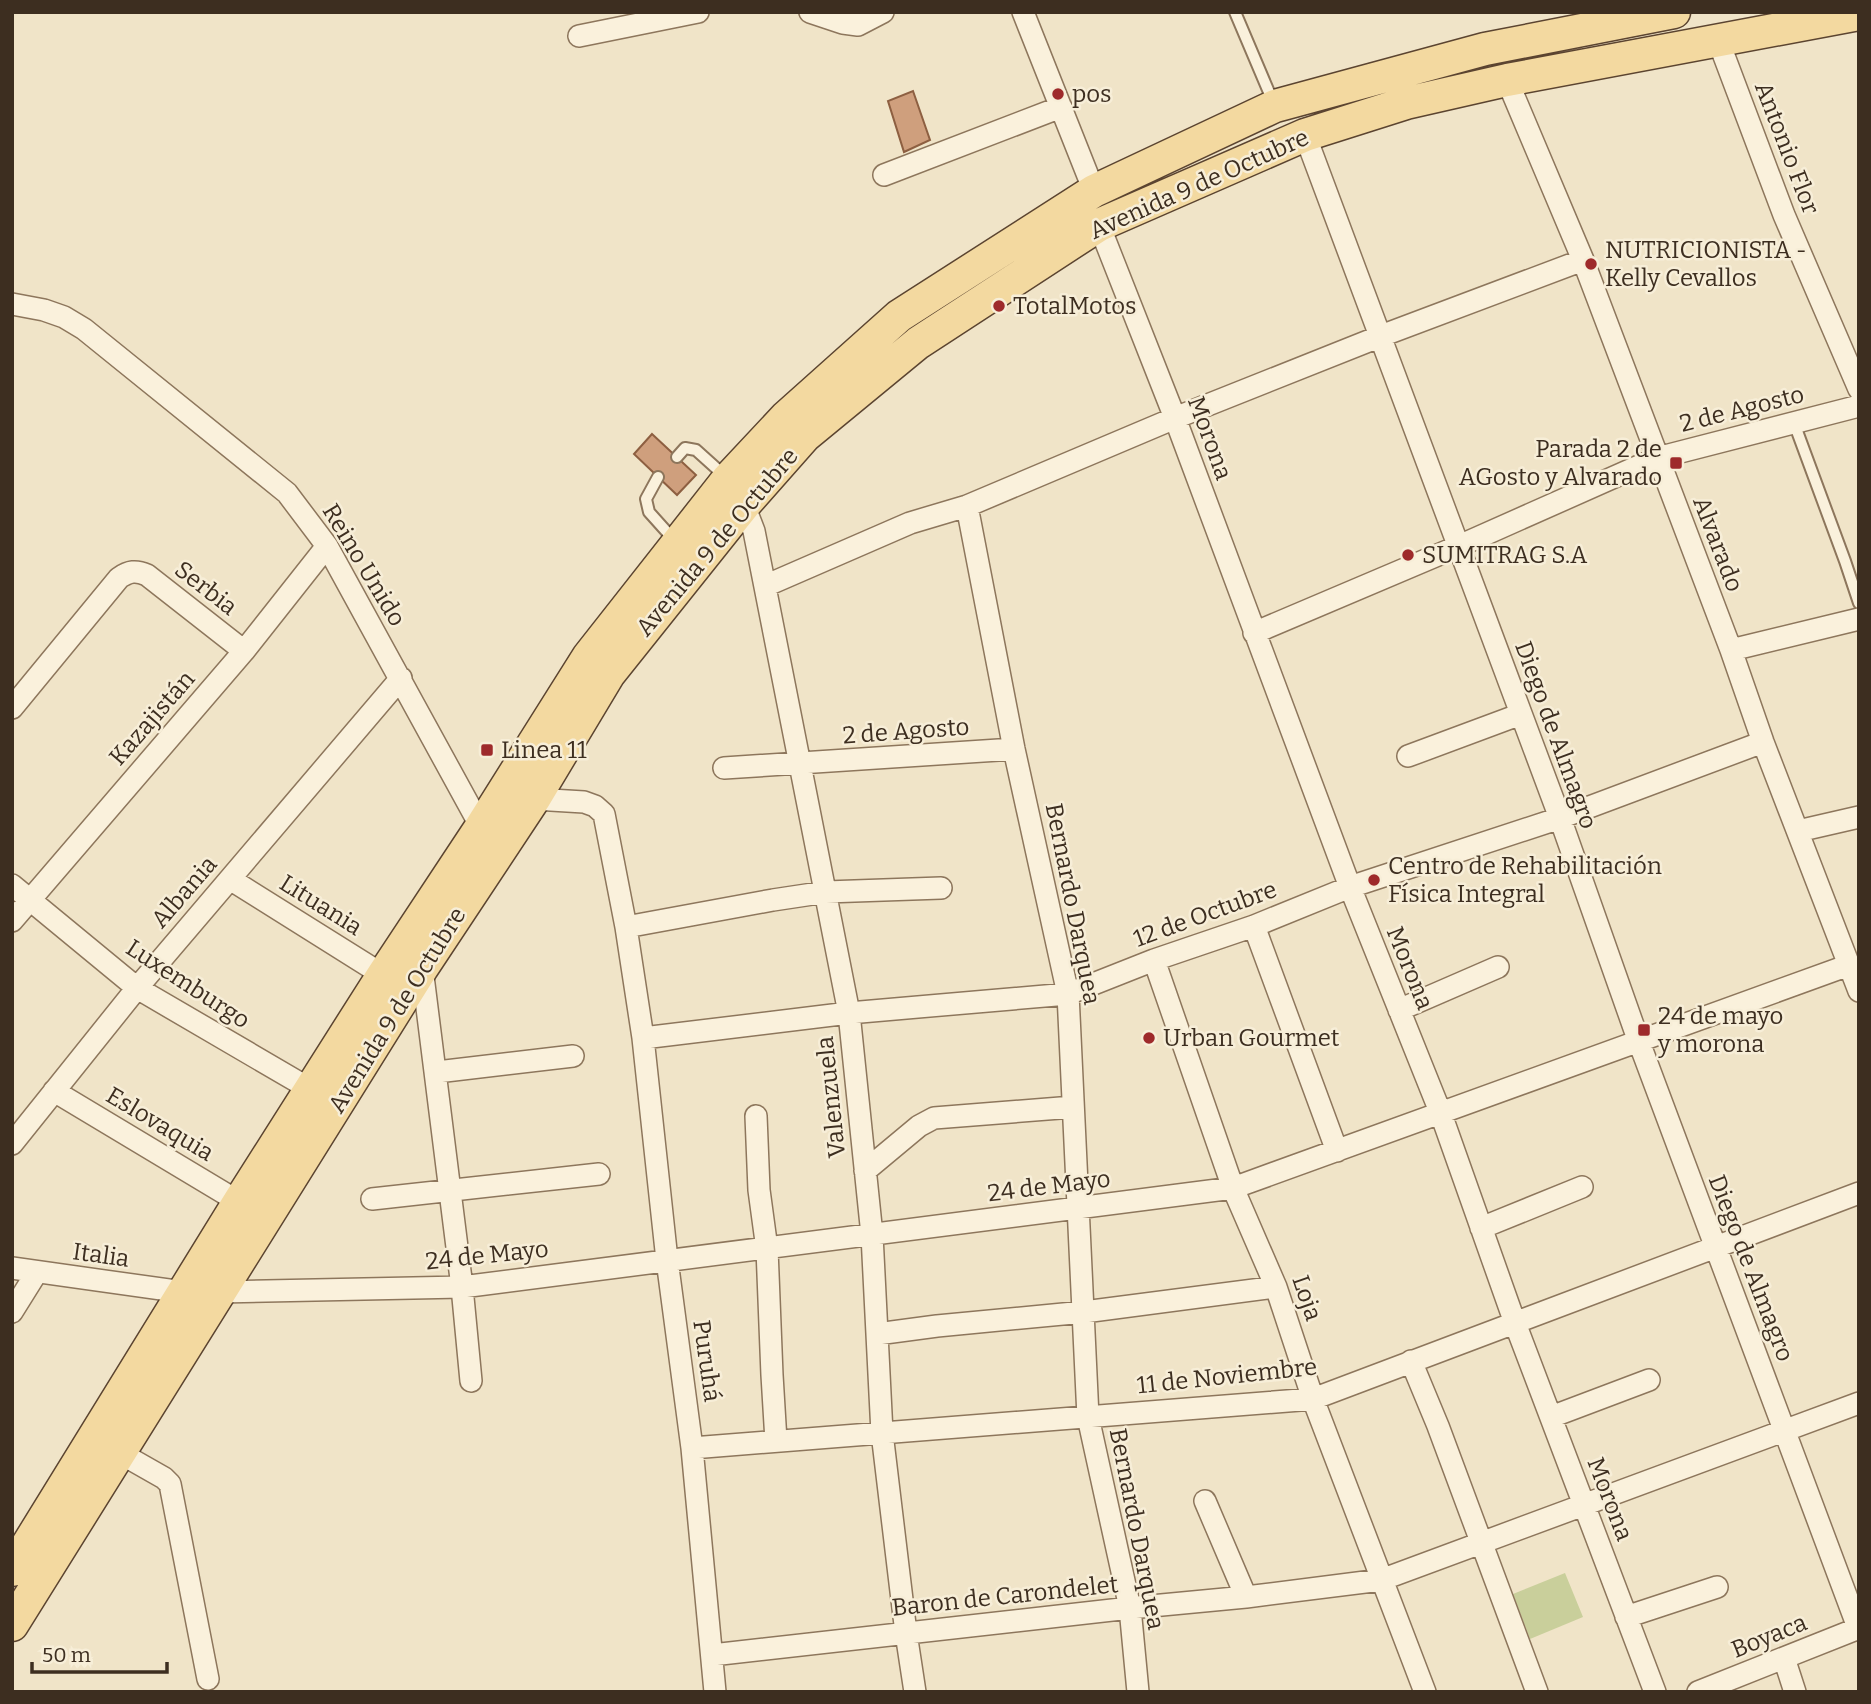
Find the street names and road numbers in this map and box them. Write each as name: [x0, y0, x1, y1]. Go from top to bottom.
street label: Antonio Flor: [1749, 78, 1825, 218]
street label: Avenida 9 de Octubre: [1085, 123, 1313, 245]
street label: 2 de Agosto: [1677, 380, 1807, 438]
street label: Morona: [1182, 392, 1238, 484]
street label: Avenida 9 de Octubre: [630, 442, 804, 642]
street label: Alvarado: [1687, 493, 1749, 595]
street label: Reino Unido: [317, 499, 411, 631]
street label: Serbia: [169, 555, 243, 621]
street label: Diego de Almagro: [1509, 637, 1603, 833]
street label: Kazajistán: [103, 665, 201, 771]
street label: 2 de Agosto: [842, 713, 970, 749]
street label: Bernardo Darquea: [1040, 801, 1106, 1007]
street label: Albania: [145, 850, 223, 934]
street label: Lituania: [275, 869, 367, 941]
street label: 12 de Octubre: [1130, 875, 1280, 953]
street label: Avenida 9 de Octubre: [322, 902, 472, 1118]
street label: Morona: [1381, 922, 1439, 1014]
street label: Luxemburgo: [121, 934, 255, 1034]
street label: Valenzuela: [811, 1035, 851, 1159]
street label: Eslovaquia: [101, 1081, 219, 1167]
street label: 24 de Mayo: [986, 1165, 1112, 1207]
street label: Diego de Almagro: [1703, 1171, 1799, 1365]
street label: 24 de Mayo: [424, 1235, 550, 1275]
street label: Italia: [71, 1237, 131, 1273]
street label: Loja: [1286, 1272, 1328, 1324]
street label: Puruhá: [687, 1318, 727, 1404]
street label: 11 de Noviembre: [1135, 1353, 1319, 1399]
street label: Bernardo Darquea: [1104, 1426, 1170, 1632]
street label: Morona: [1581, 1453, 1639, 1545]
street label: Baron de Carondelet: [891, 1570, 1120, 1622]
street label: Boyaca: [1727, 1608, 1811, 1664]

